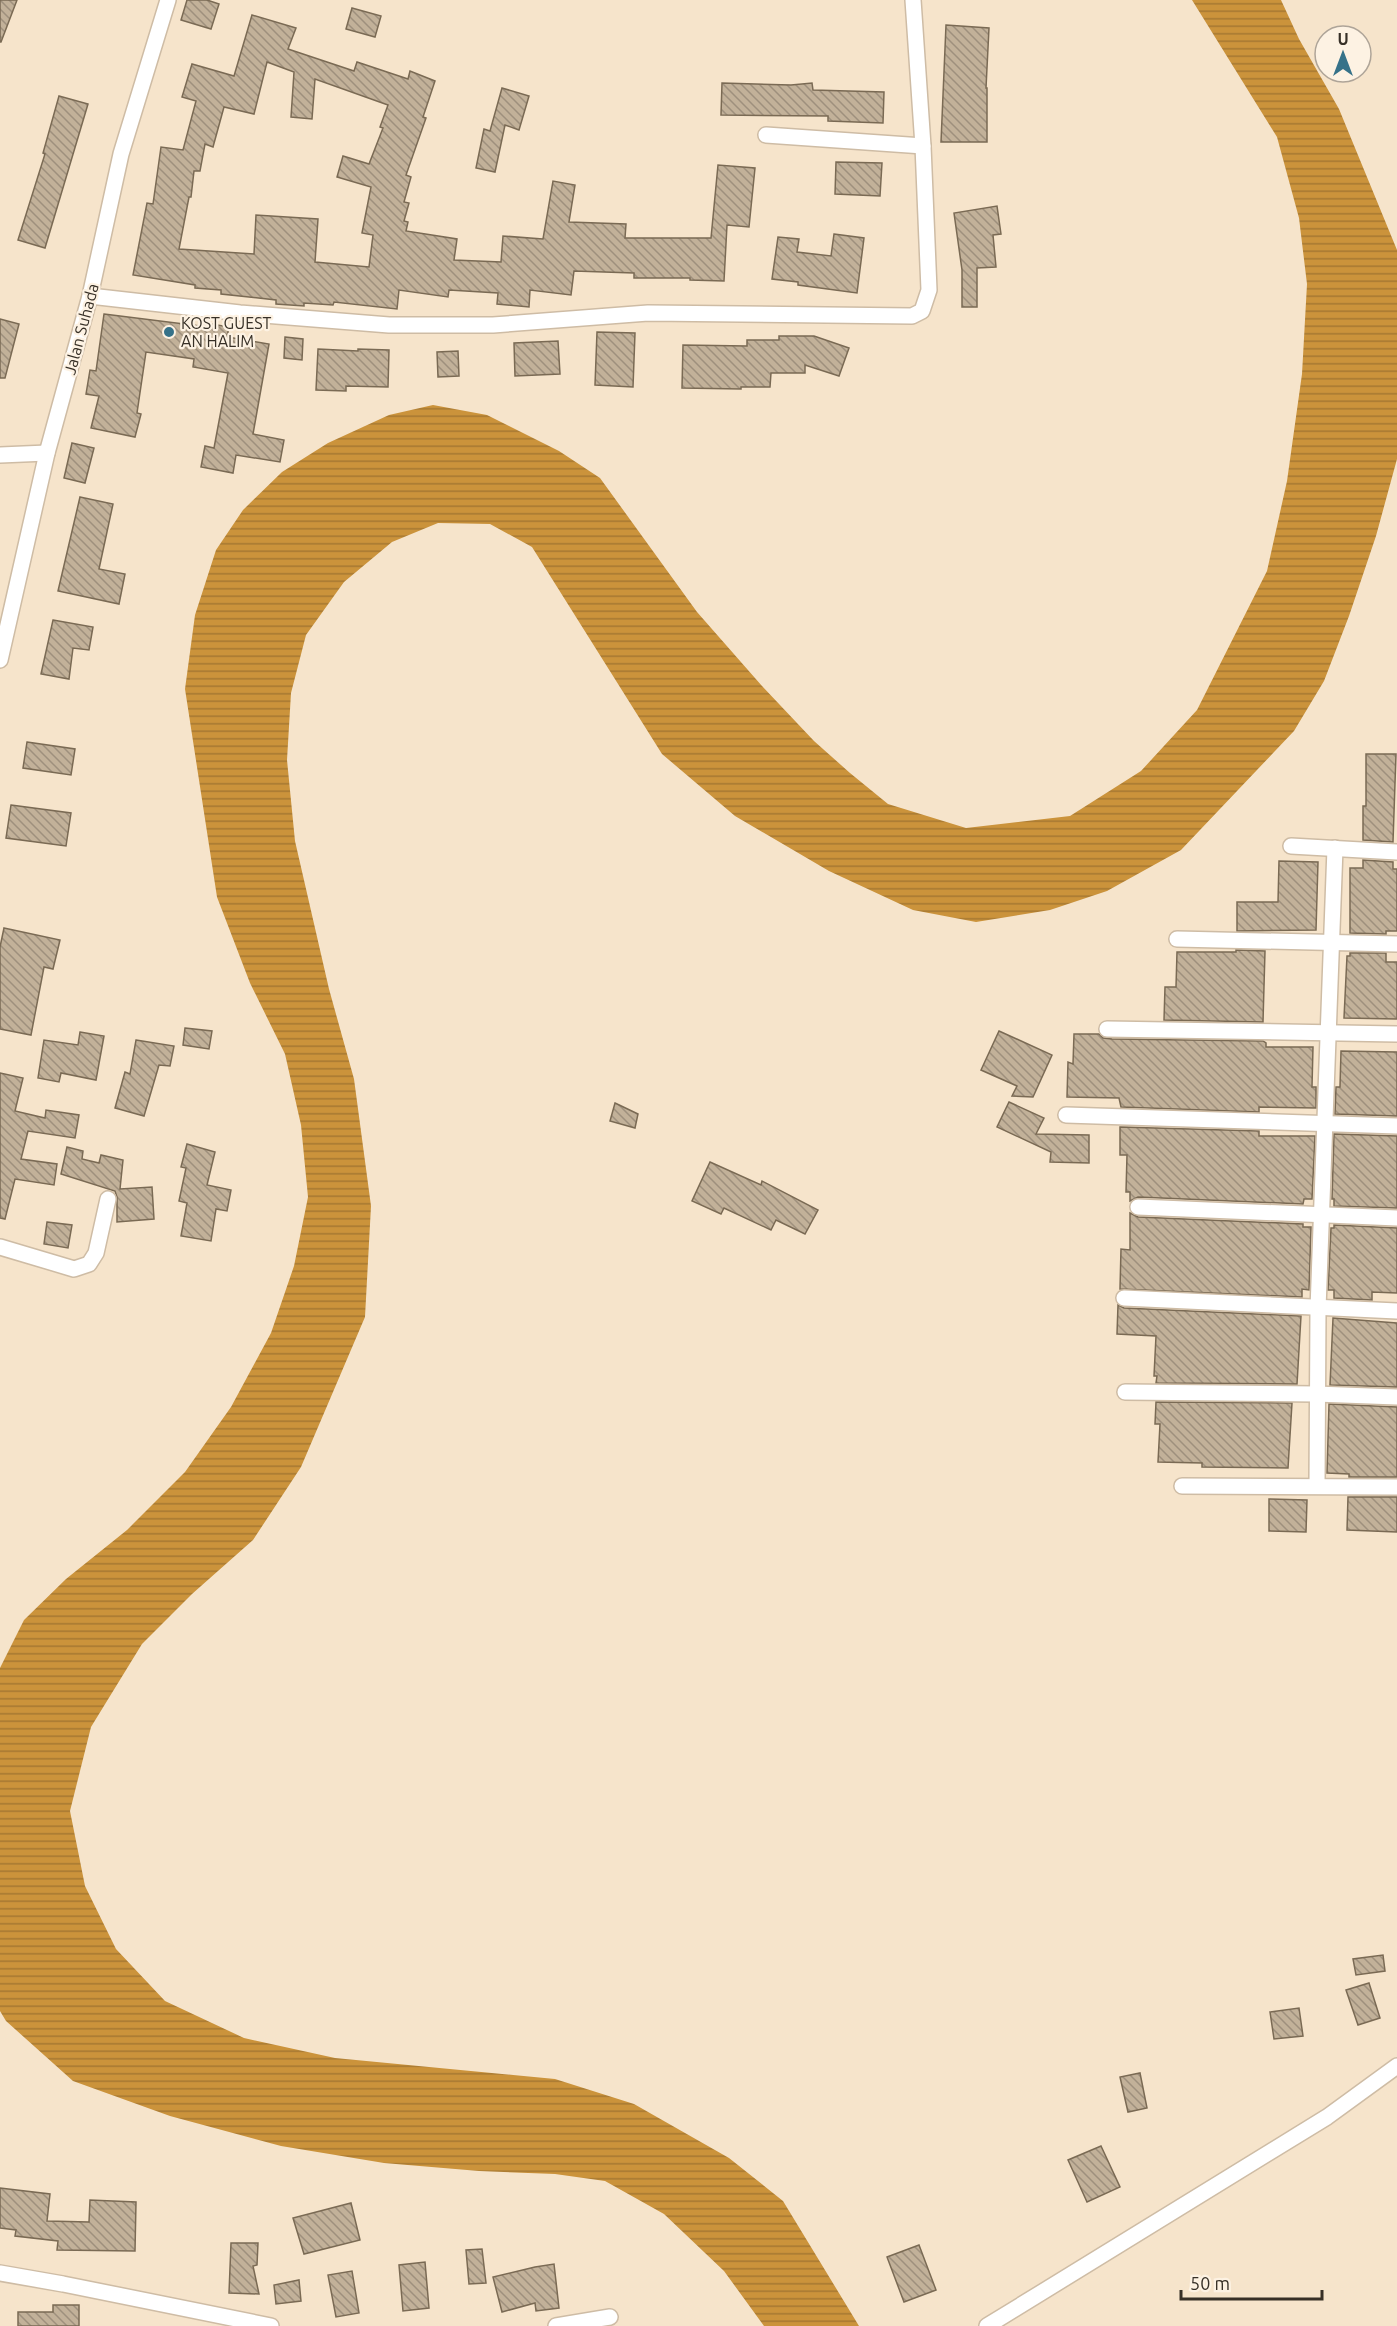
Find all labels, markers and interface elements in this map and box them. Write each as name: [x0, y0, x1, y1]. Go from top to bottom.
north arrow: [1313, 24, 1373, 84]
text: U: [1337, 30, 1349, 48]
street label: Jalan Suhada: [60, 281, 102, 377]
place label: KOST GUEST AN HALIM: [181, 314, 271, 350]
marker: KOST GUEST AN HALIM: [162, 325, 176, 339]
scale bar: [1181, 2263, 1322, 2301]
text: 50 m: [1190, 2273, 1230, 2293]

